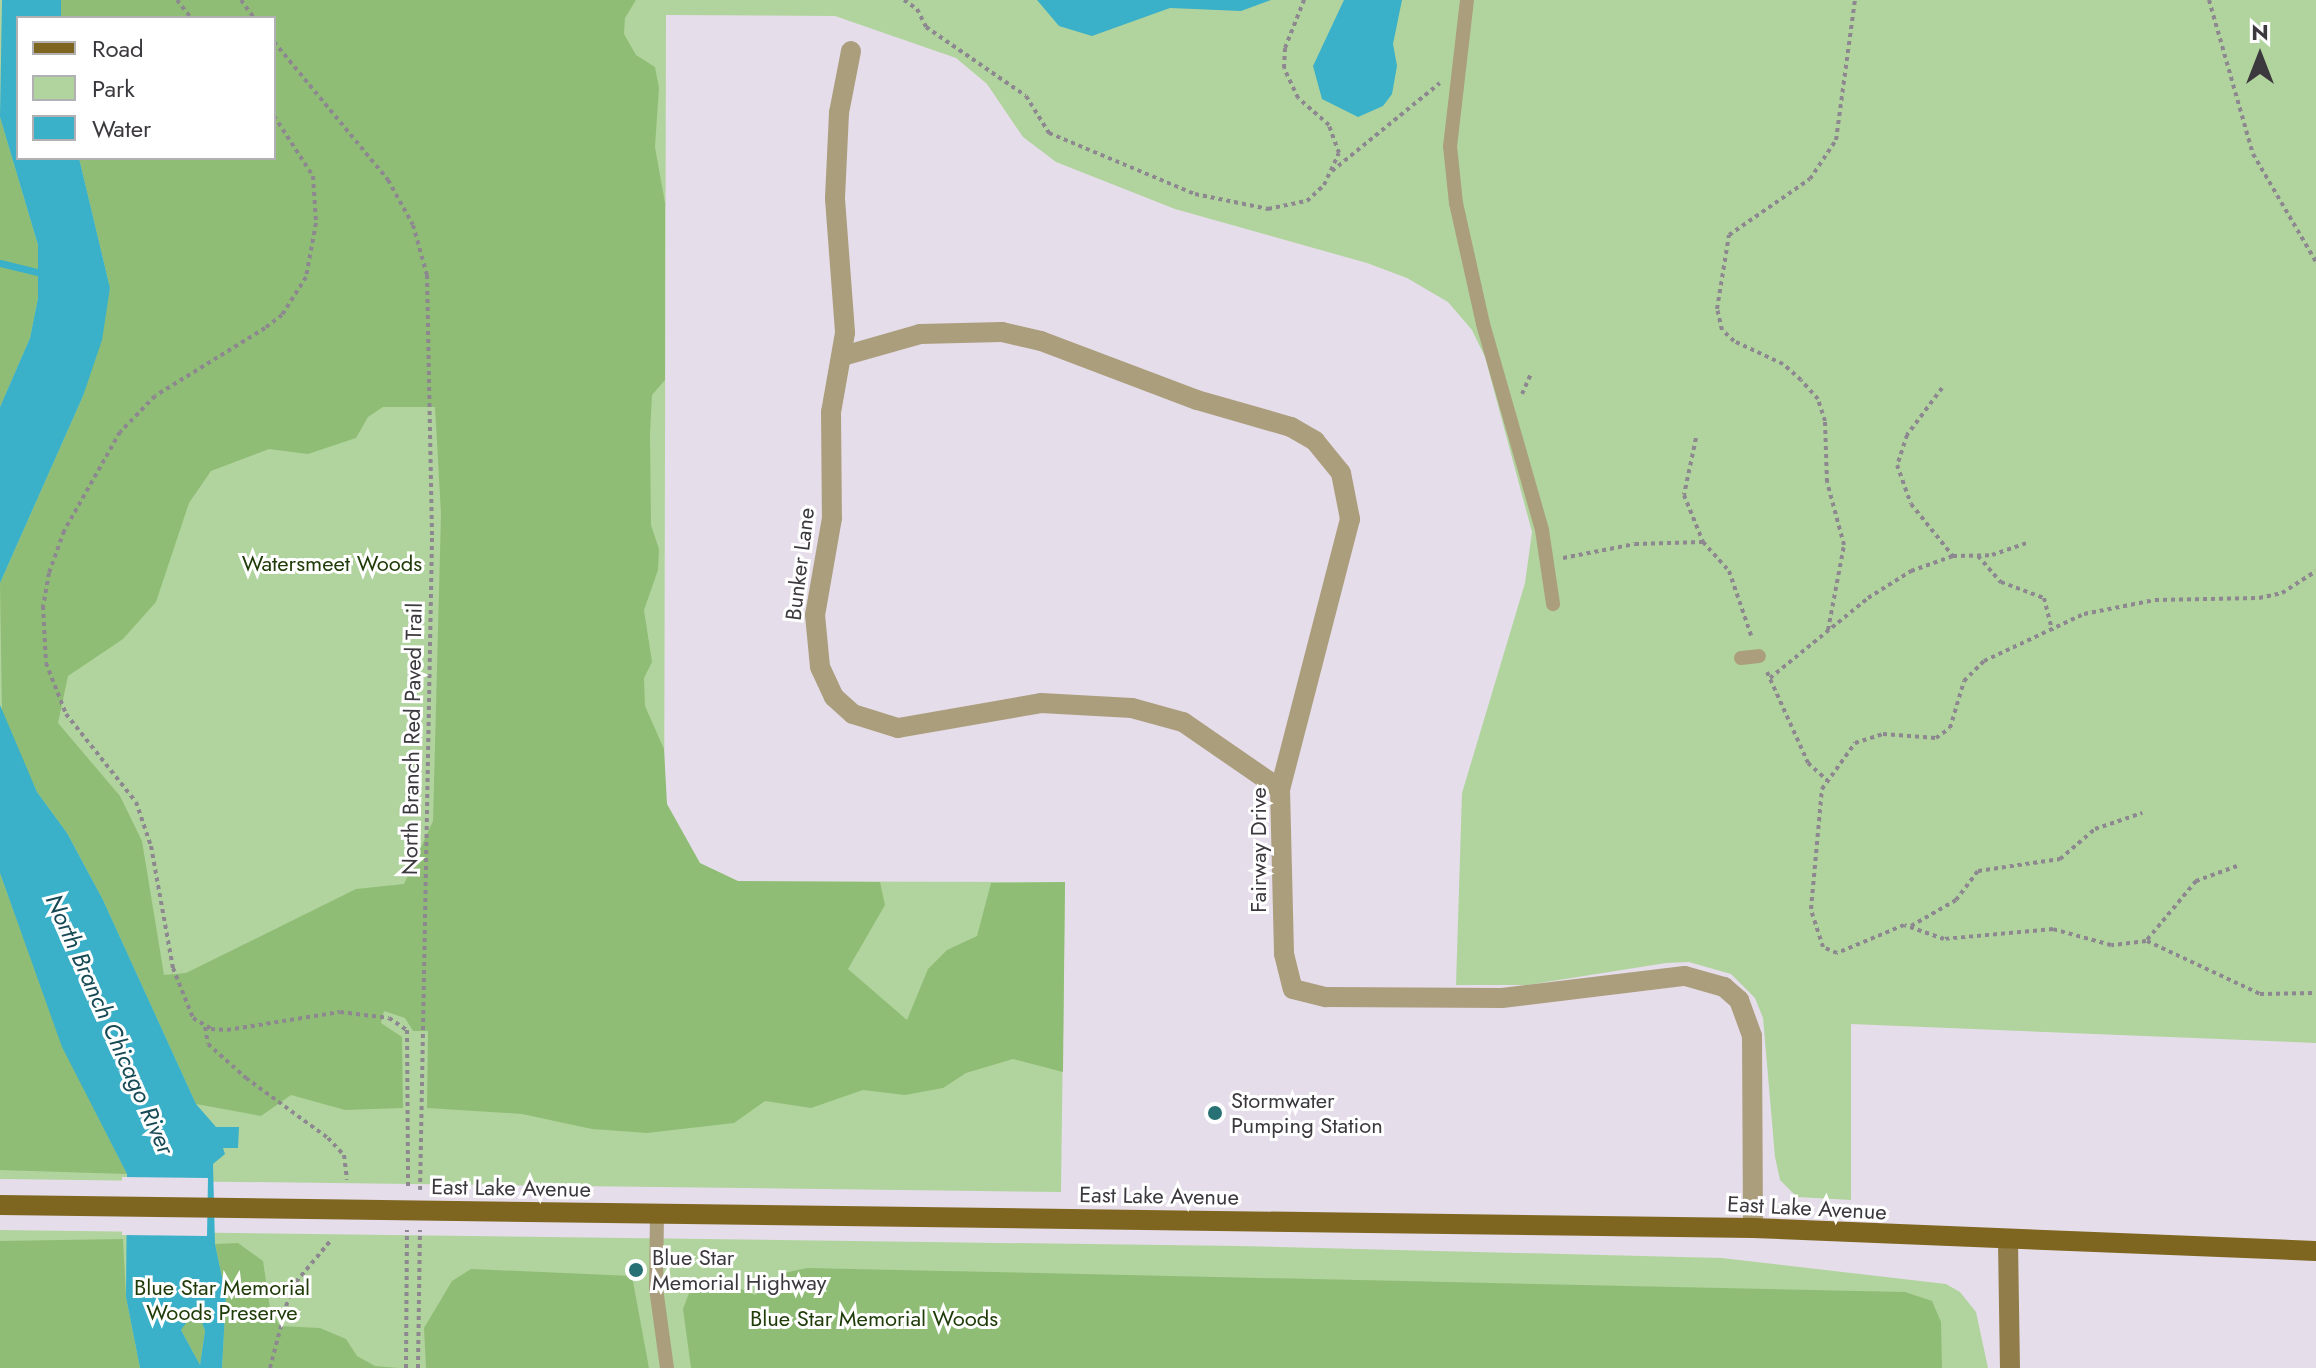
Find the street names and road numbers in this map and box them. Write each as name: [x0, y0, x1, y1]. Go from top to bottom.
street label: Bunker Lane: [780, 506, 820, 622]
street label: North Branch Red Paved Trail: [396, 603, 428, 875]
street label: Fairway Drive: [1246, 787, 1272, 913]
street label: East Lake Avenue: [431, 1173, 591, 1203]
street label: East Lake Avenue: [1079, 1181, 1239, 1211]
street label: East Lake Avenue: [1727, 1191, 1887, 1225]

